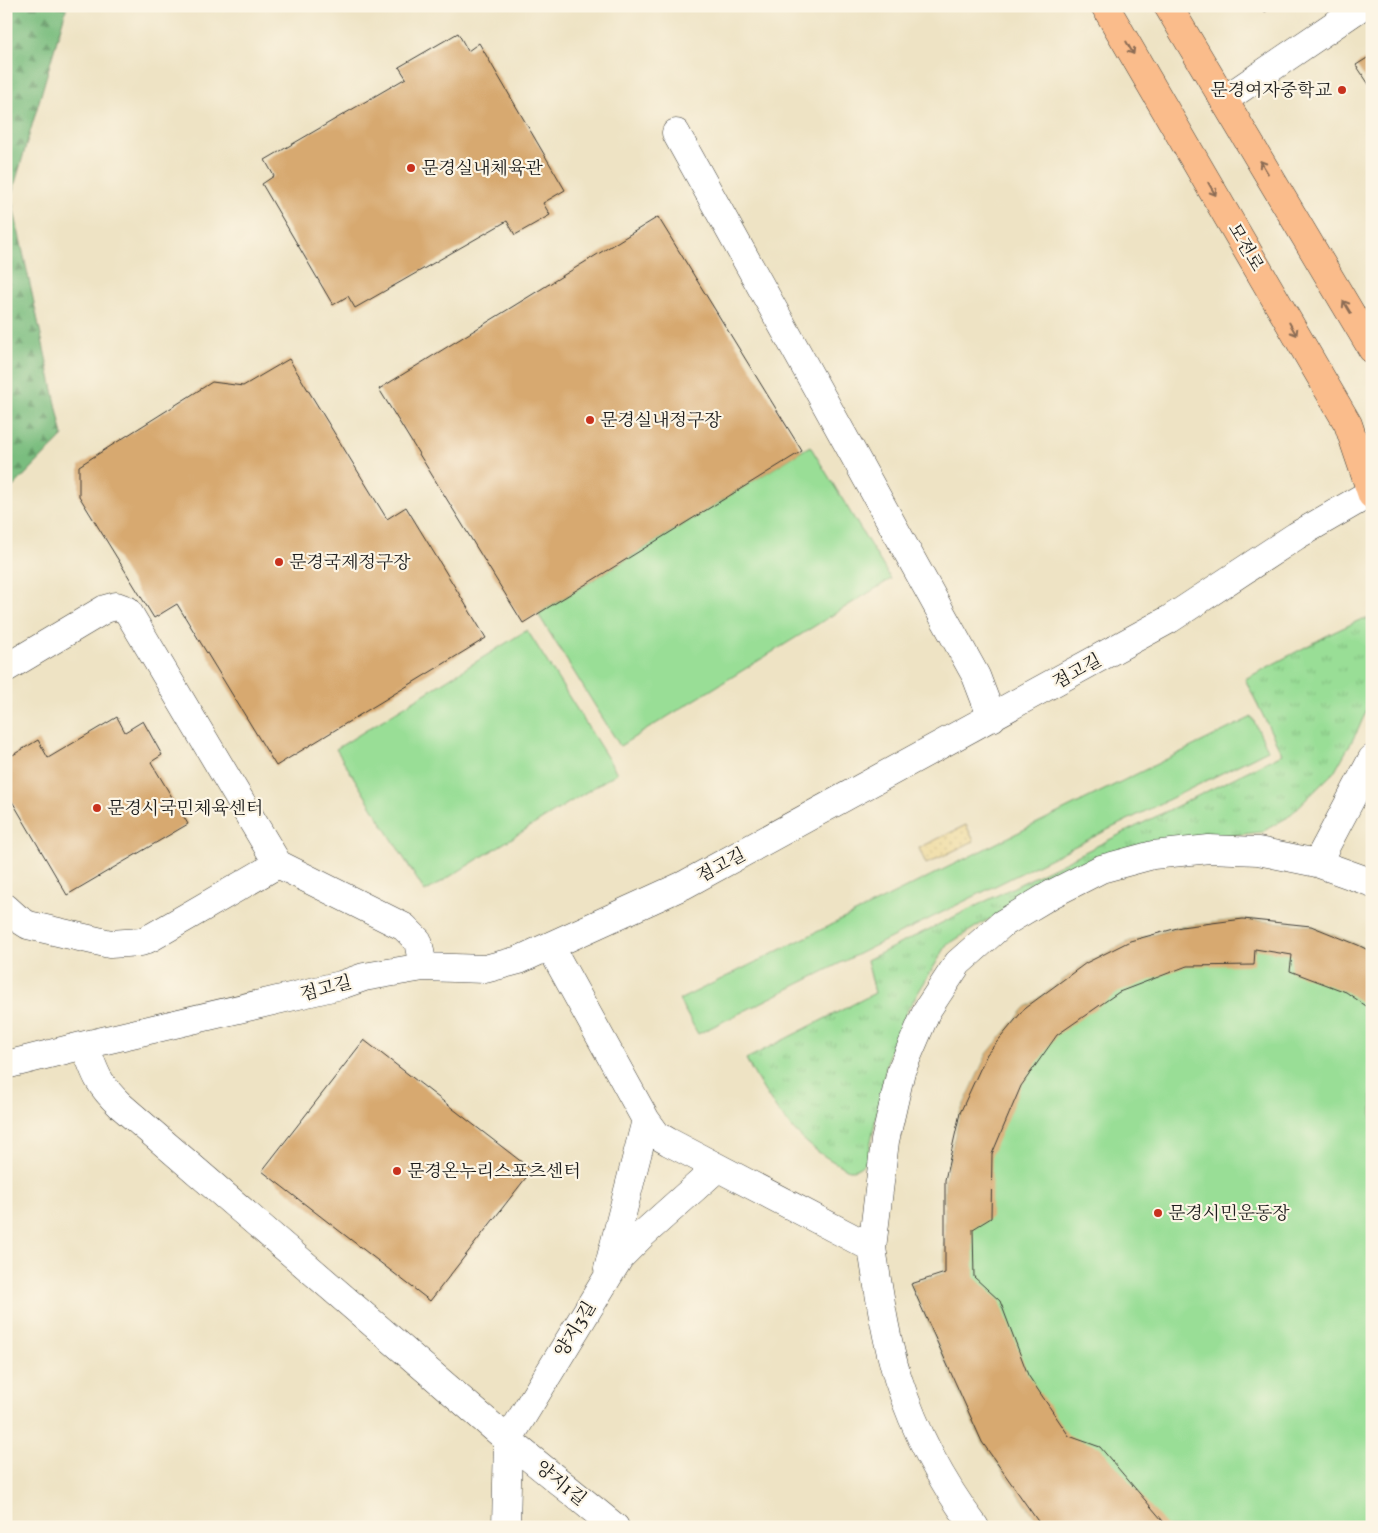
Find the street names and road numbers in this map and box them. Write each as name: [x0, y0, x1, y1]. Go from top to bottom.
street label: 모전로: [1221, 219, 1269, 277]
street label: 점고길: [1049, 649, 1107, 696]
street label: 점고길: [693, 843, 751, 890]
street label: 점고길: [298, 971, 355, 1008]
street label: 양지3길: [550, 1297, 603, 1363]
street label: 양지1길: [529, 1456, 591, 1512]

